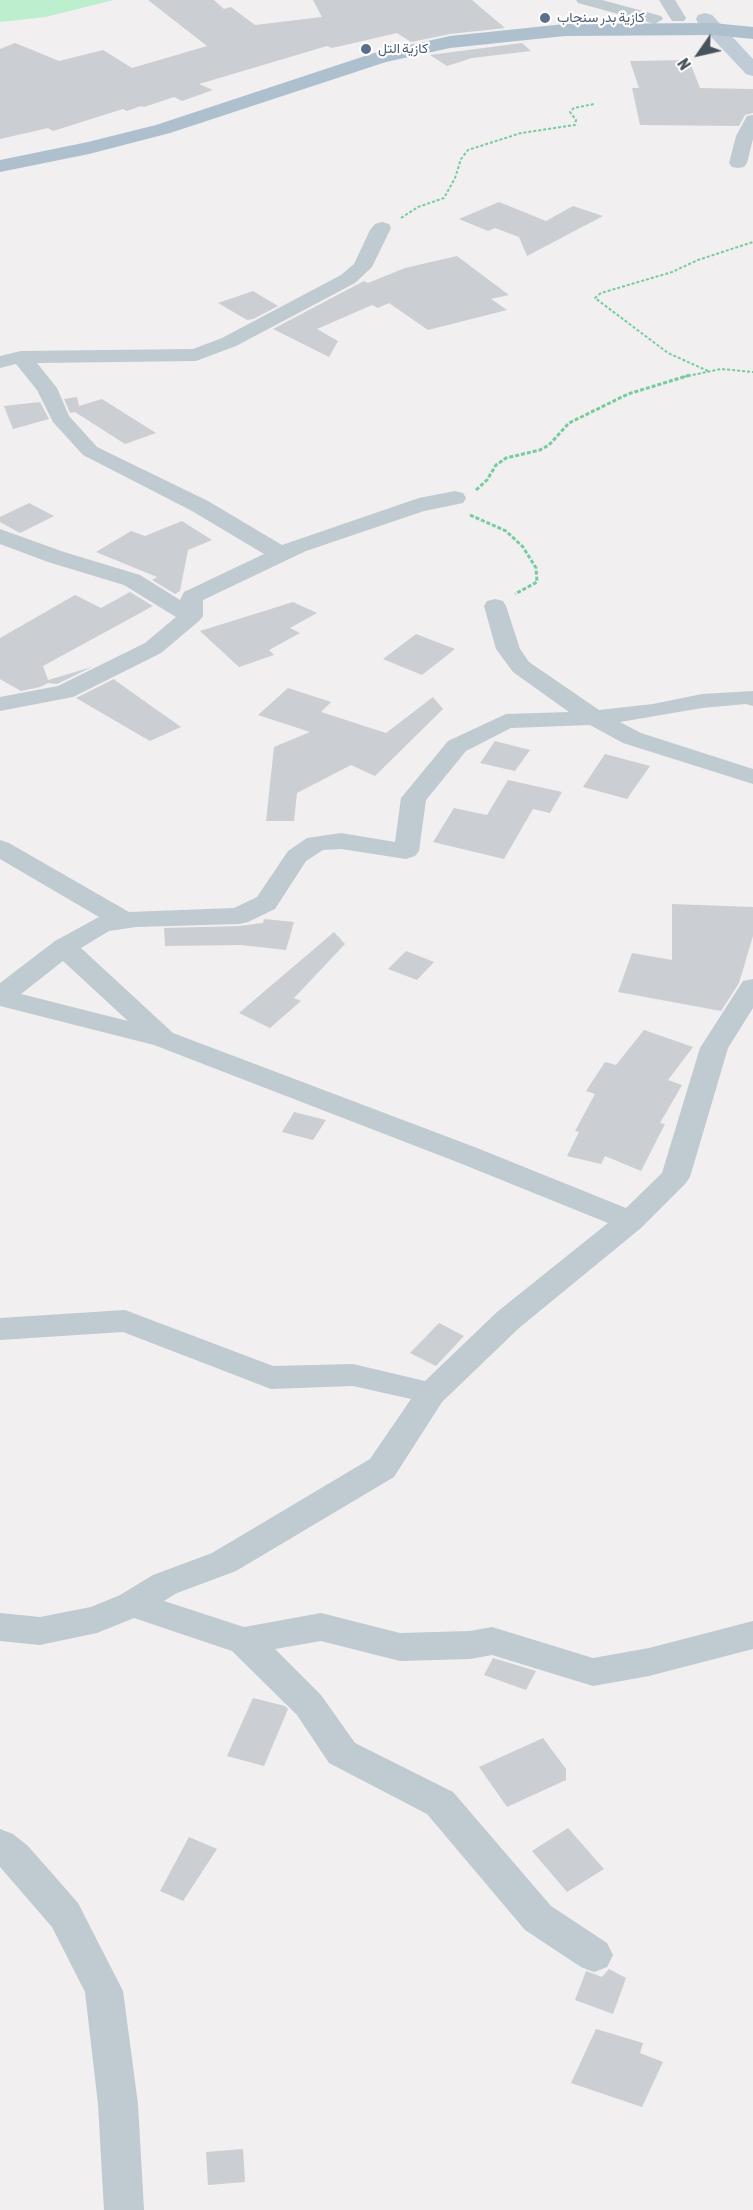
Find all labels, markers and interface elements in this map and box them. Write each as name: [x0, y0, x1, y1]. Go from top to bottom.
place label: كازية بدر سنجاب: [557, 10, 645, 26]
marker: كازية بدر سنجاب: [538, 11, 552, 25]
north arrow: [669, 24, 729, 84]
place label: كازية التل: [378, 41, 428, 57]
marker: كازية التل: [359, 42, 373, 56]
text: N: [674, 55, 694, 73]

